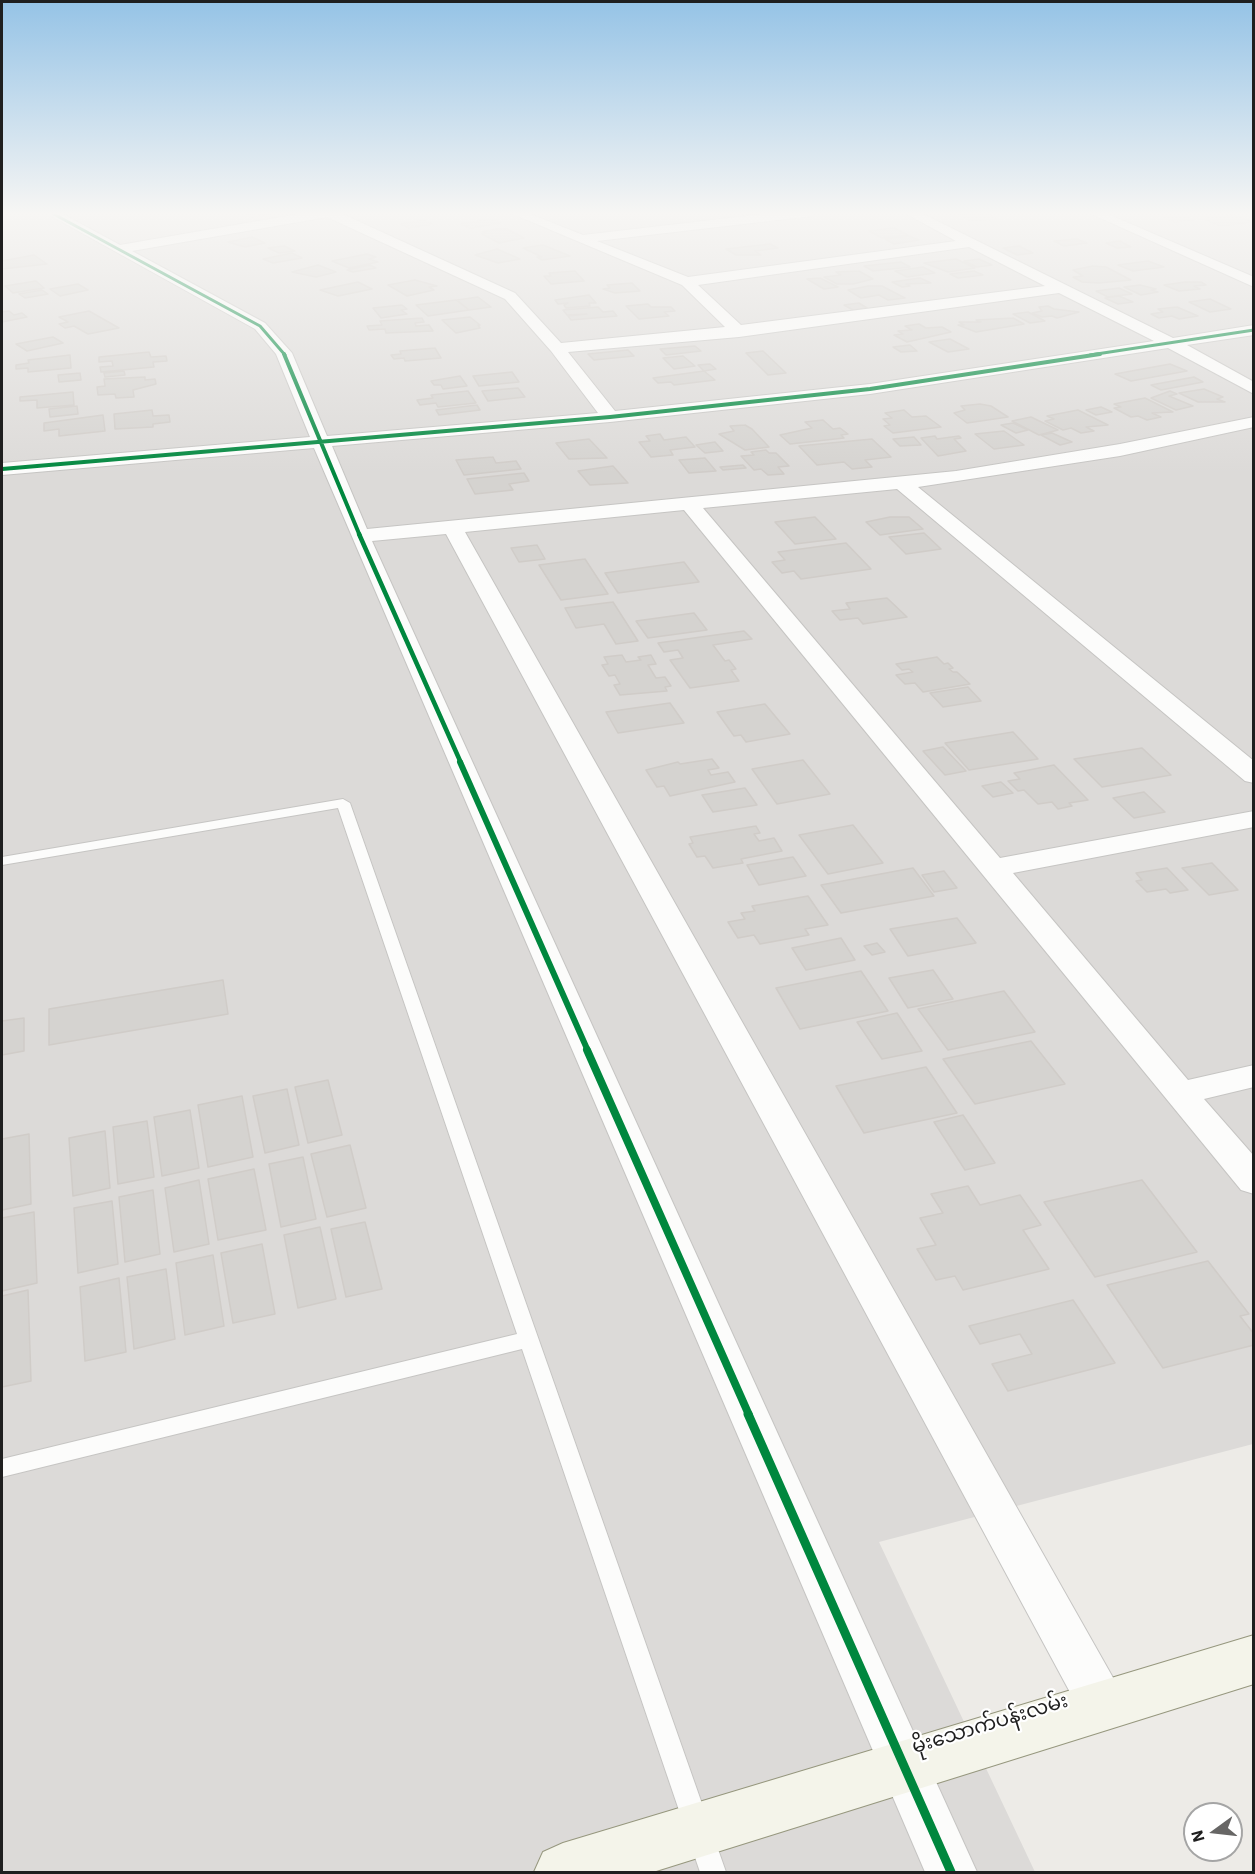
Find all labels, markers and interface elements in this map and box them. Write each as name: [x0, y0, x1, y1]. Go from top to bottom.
street label: မိုးသောက်ပန်းလမ်း: [909, 1689, 1071, 1759]
north arrow: [1183, 1802, 1243, 1862]
text: N: [1186, 1828, 1209, 1844]

